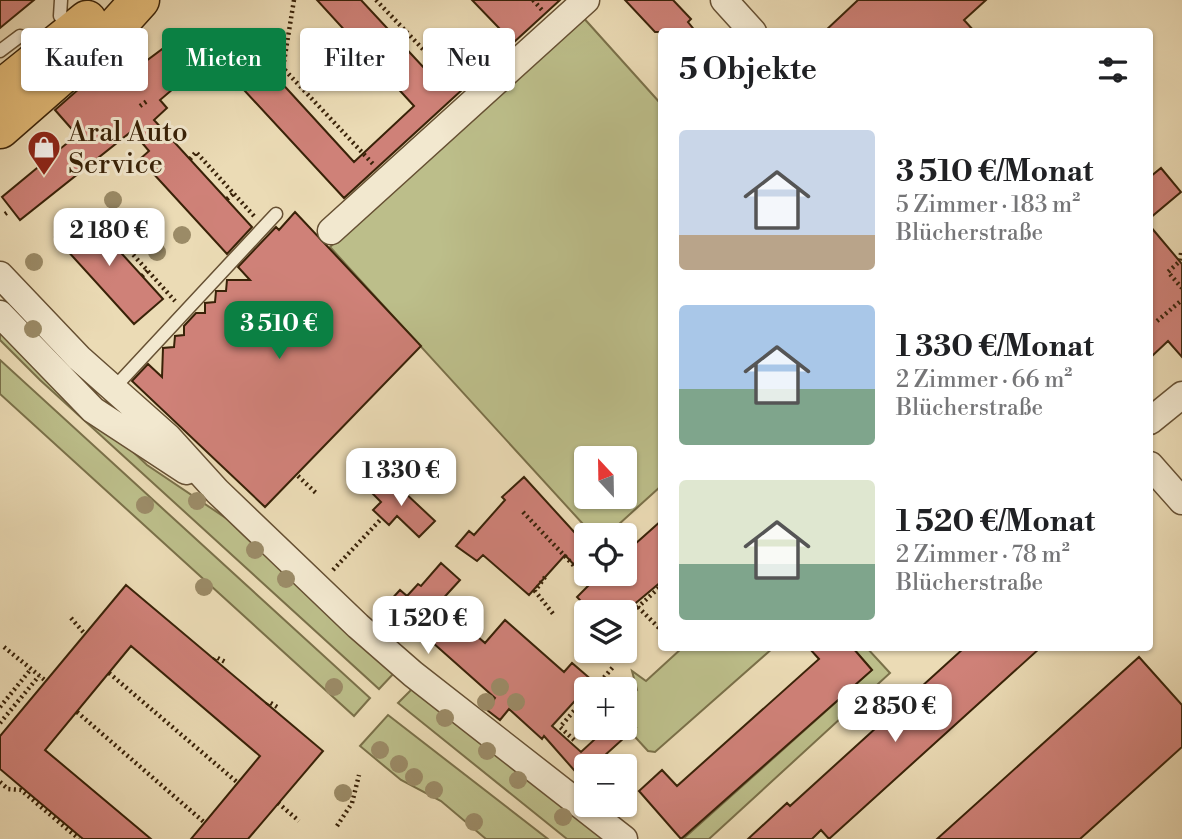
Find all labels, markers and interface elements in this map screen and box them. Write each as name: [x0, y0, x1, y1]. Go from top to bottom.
chip: Kaufen: [21, 28, 148, 91]
chip: Mieten: [162, 28, 286, 91]
chip: Filter: [300, 28, 409, 91]
chip: Neu: [423, 28, 515, 91]
text: 5 Objekte: [679, 51, 817, 89]
icon: filters: [1094, 51, 1132, 89]
place label: Aral Auto Service: [67, 115, 188, 182]
shop icon: Aral Auto Service: [25, 128, 63, 177]
text: 3 510 €/Monat: [896, 153, 1094, 191]
icon: home: [735, 158, 819, 242]
text: 5 Zimmer · 183 m²: [896, 191, 1080, 219]
pin: 2 180 €: [44, 208, 174, 268]
text: 2 180 €: [70, 217, 148, 245]
text: Blücherstraße: [896, 219, 1043, 247]
pin: 3 510 €: [214, 302, 344, 361]
text: 3 510 €: [240, 310, 318, 338]
text: 1 330 €/Monat: [896, 328, 1094, 366]
icon: home: [735, 333, 819, 417]
text: 2 Zimmer · 66 m²: [896, 366, 1072, 394]
text: Blücherstraße: [896, 394, 1043, 422]
north arrow: [574, 446, 637, 509]
map controls: [574, 446, 637, 817]
pin: 1 330 €: [336, 448, 466, 508]
text: 1 330 €: [362, 457, 440, 485]
text: 1 520 €/Monat: [896, 503, 1095, 541]
icon: home: [735, 508, 819, 592]
button: locate: [574, 523, 637, 586]
text: 2 Zimmer · 78 m²: [896, 541, 1070, 569]
text: Blücherstraße: [896, 569, 1043, 597]
pin: 1 520 €: [363, 596, 493, 656]
button: layers: [574, 600, 637, 663]
text: 1 520 €: [389, 605, 467, 633]
button: +: [574, 677, 637, 740]
pin: 2 850 €: [830, 684, 960, 744]
text: 2 850 €: [854, 693, 936, 721]
button: −: [574, 754, 637, 817]

